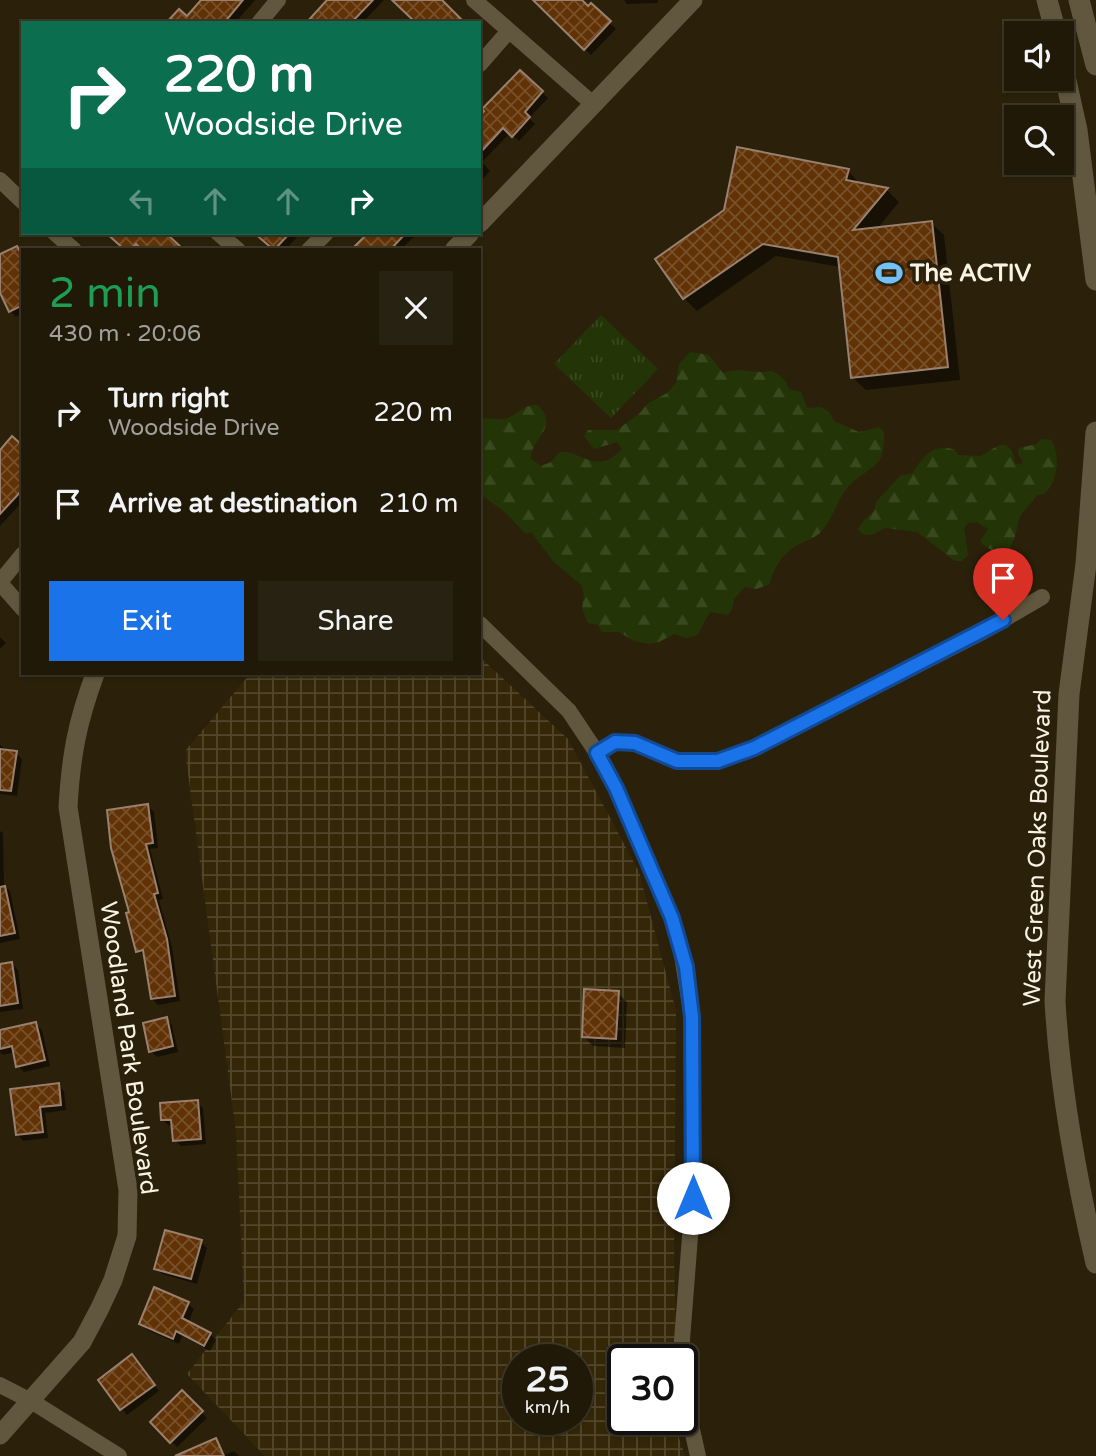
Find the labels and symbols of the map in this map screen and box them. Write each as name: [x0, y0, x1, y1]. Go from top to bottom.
sports icon: The ACTIV: [874, 258, 904, 288]
place label: The ACTIV: [909, 259, 1032, 288]
pin: [973, 548, 1033, 620]
street label: West Green Oaks Boulevard: [1017, 689, 1058, 1007]
street label: Woodland Park Boulevard: [94, 900, 163, 1196]
position arrow: [656, 1161, 730, 1235]
speed limit sign: 30: [607, 1344, 698, 1435]

